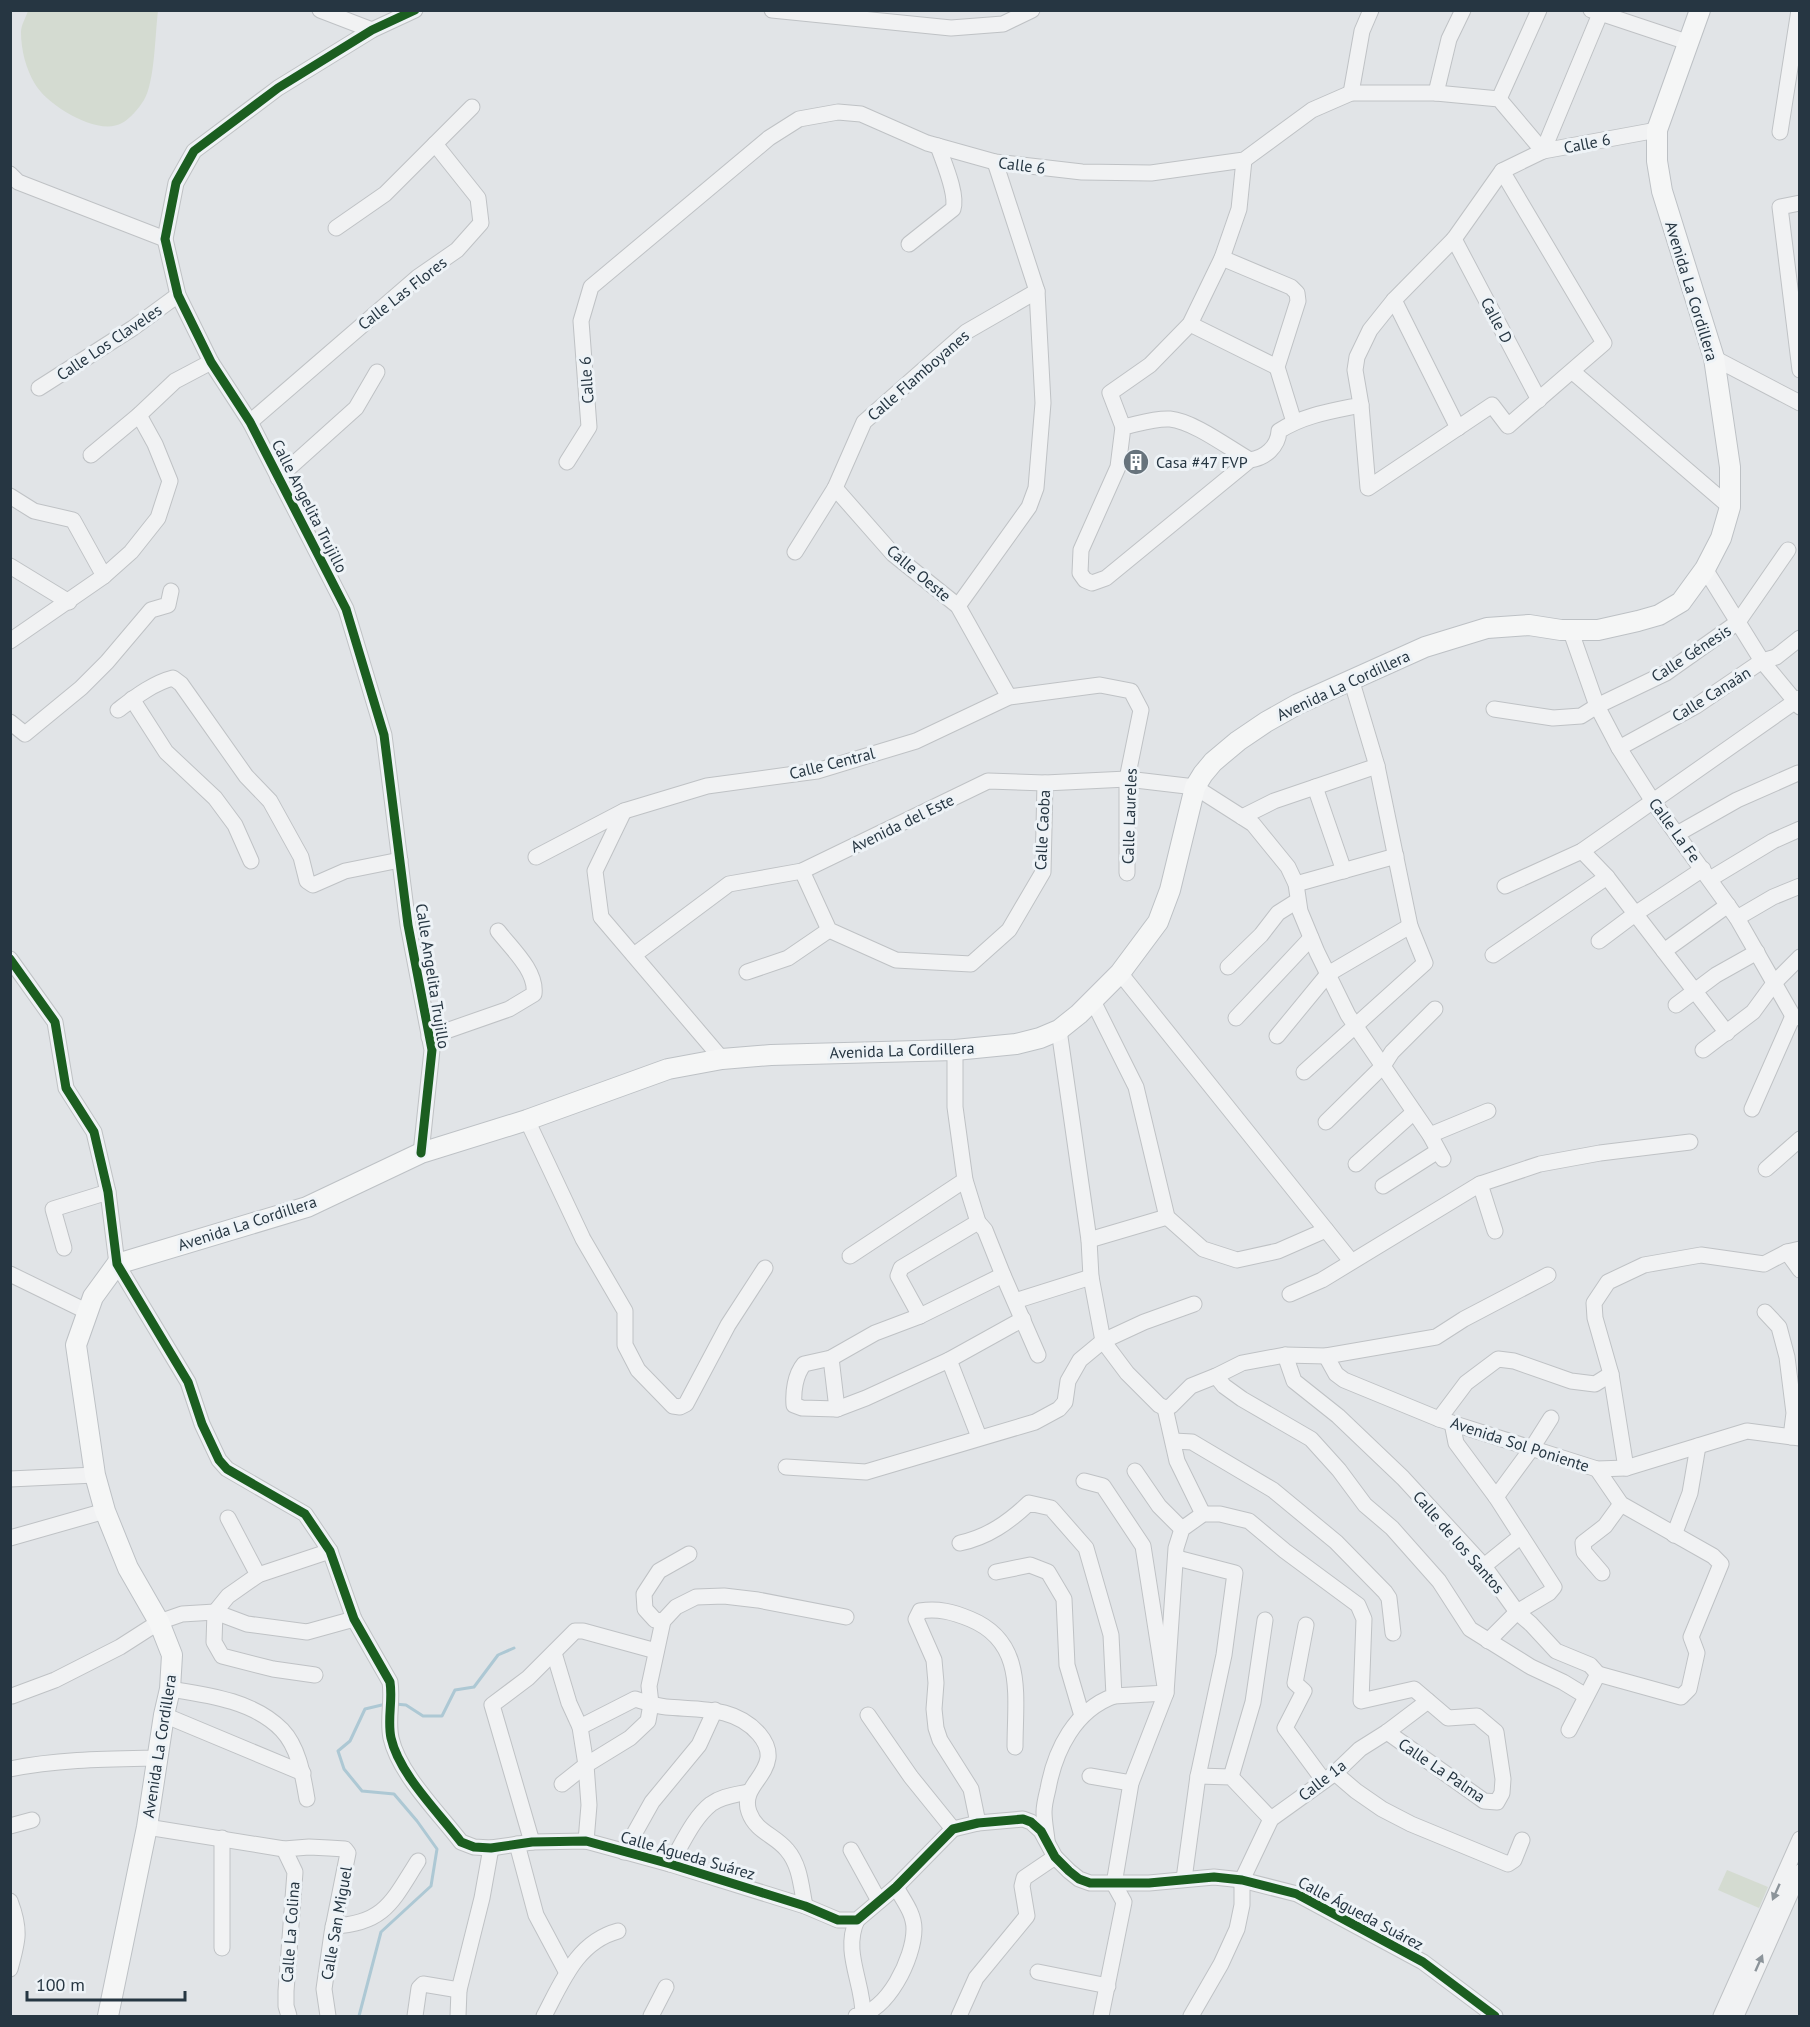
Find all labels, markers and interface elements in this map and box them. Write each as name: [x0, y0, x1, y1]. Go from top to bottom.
street label: Calle 6: [1562, 129, 1612, 157]
street label: Calle 6: [997, 152, 1047, 178]
street label: Avenida La Cordillera: [1661, 219, 1723, 363]
street label: Calle Las Flores: [354, 252, 451, 334]
street label: Calle D: [1477, 294, 1517, 346]
street label: Calle Los Claveles: [53, 299, 166, 385]
street label: Calle Flamboyanes: [863, 325, 973, 425]
street label: Calle 6: [574, 356, 598, 404]
street label: Calle Angelita Trujillo: [268, 436, 352, 576]
building icon: Casa #47 FVP: [1121, 447, 1151, 477]
place label: Casa #47 FVP: [1156, 452, 1248, 472]
street label: Calle Oeste: [883, 540, 955, 606]
street label: Calle Génesis: [1647, 620, 1735, 686]
street label: Avenida La Cordillera: [1273, 645, 1413, 725]
street label: Calle Canaán: [1668, 662, 1754, 726]
street label: Calle Central: [787, 743, 877, 783]
street label: Calle Laureles: [1117, 767, 1141, 864]
street label: Avenida del Este: [847, 789, 957, 857]
street label: Calle Caoba: [1030, 789, 1054, 871]
street label: Calle La Fe: [1645, 794, 1705, 866]
street label: Calle Angelita Trujillo: [412, 902, 454, 1050]
street label: Avenida La Cordillera: [829, 1037, 975, 1063]
street label: Avenida La Cordillera: [175, 1191, 319, 1255]
street label: Avenida Sol Poniente: [1448, 1412, 1592, 1476]
street label: Calle de los Santos: [1409, 1487, 1509, 1598]
street label: Avenida La Cordillera: [138, 1673, 180, 1819]
street label: Calle La Palma: [1395, 1734, 1489, 1806]
street label: Calle 1a: [1294, 1755, 1350, 1805]
street label: Calle Águeda Suárez: [618, 1826, 758, 1884]
street label: Calle San Miguel: [316, 1864, 356, 1981]
street label: Calle Águeda Suárez: [1295, 1872, 1427, 1954]
street label: Calle La Colina: [276, 1881, 304, 1983]
one-way arrow: [1771, 1884, 1780, 1901]
one-way arrow: [1755, 1954, 1764, 1972]
scale bar: [27, 1964, 184, 2002]
text: 100 m: [36, 1973, 85, 1996]

